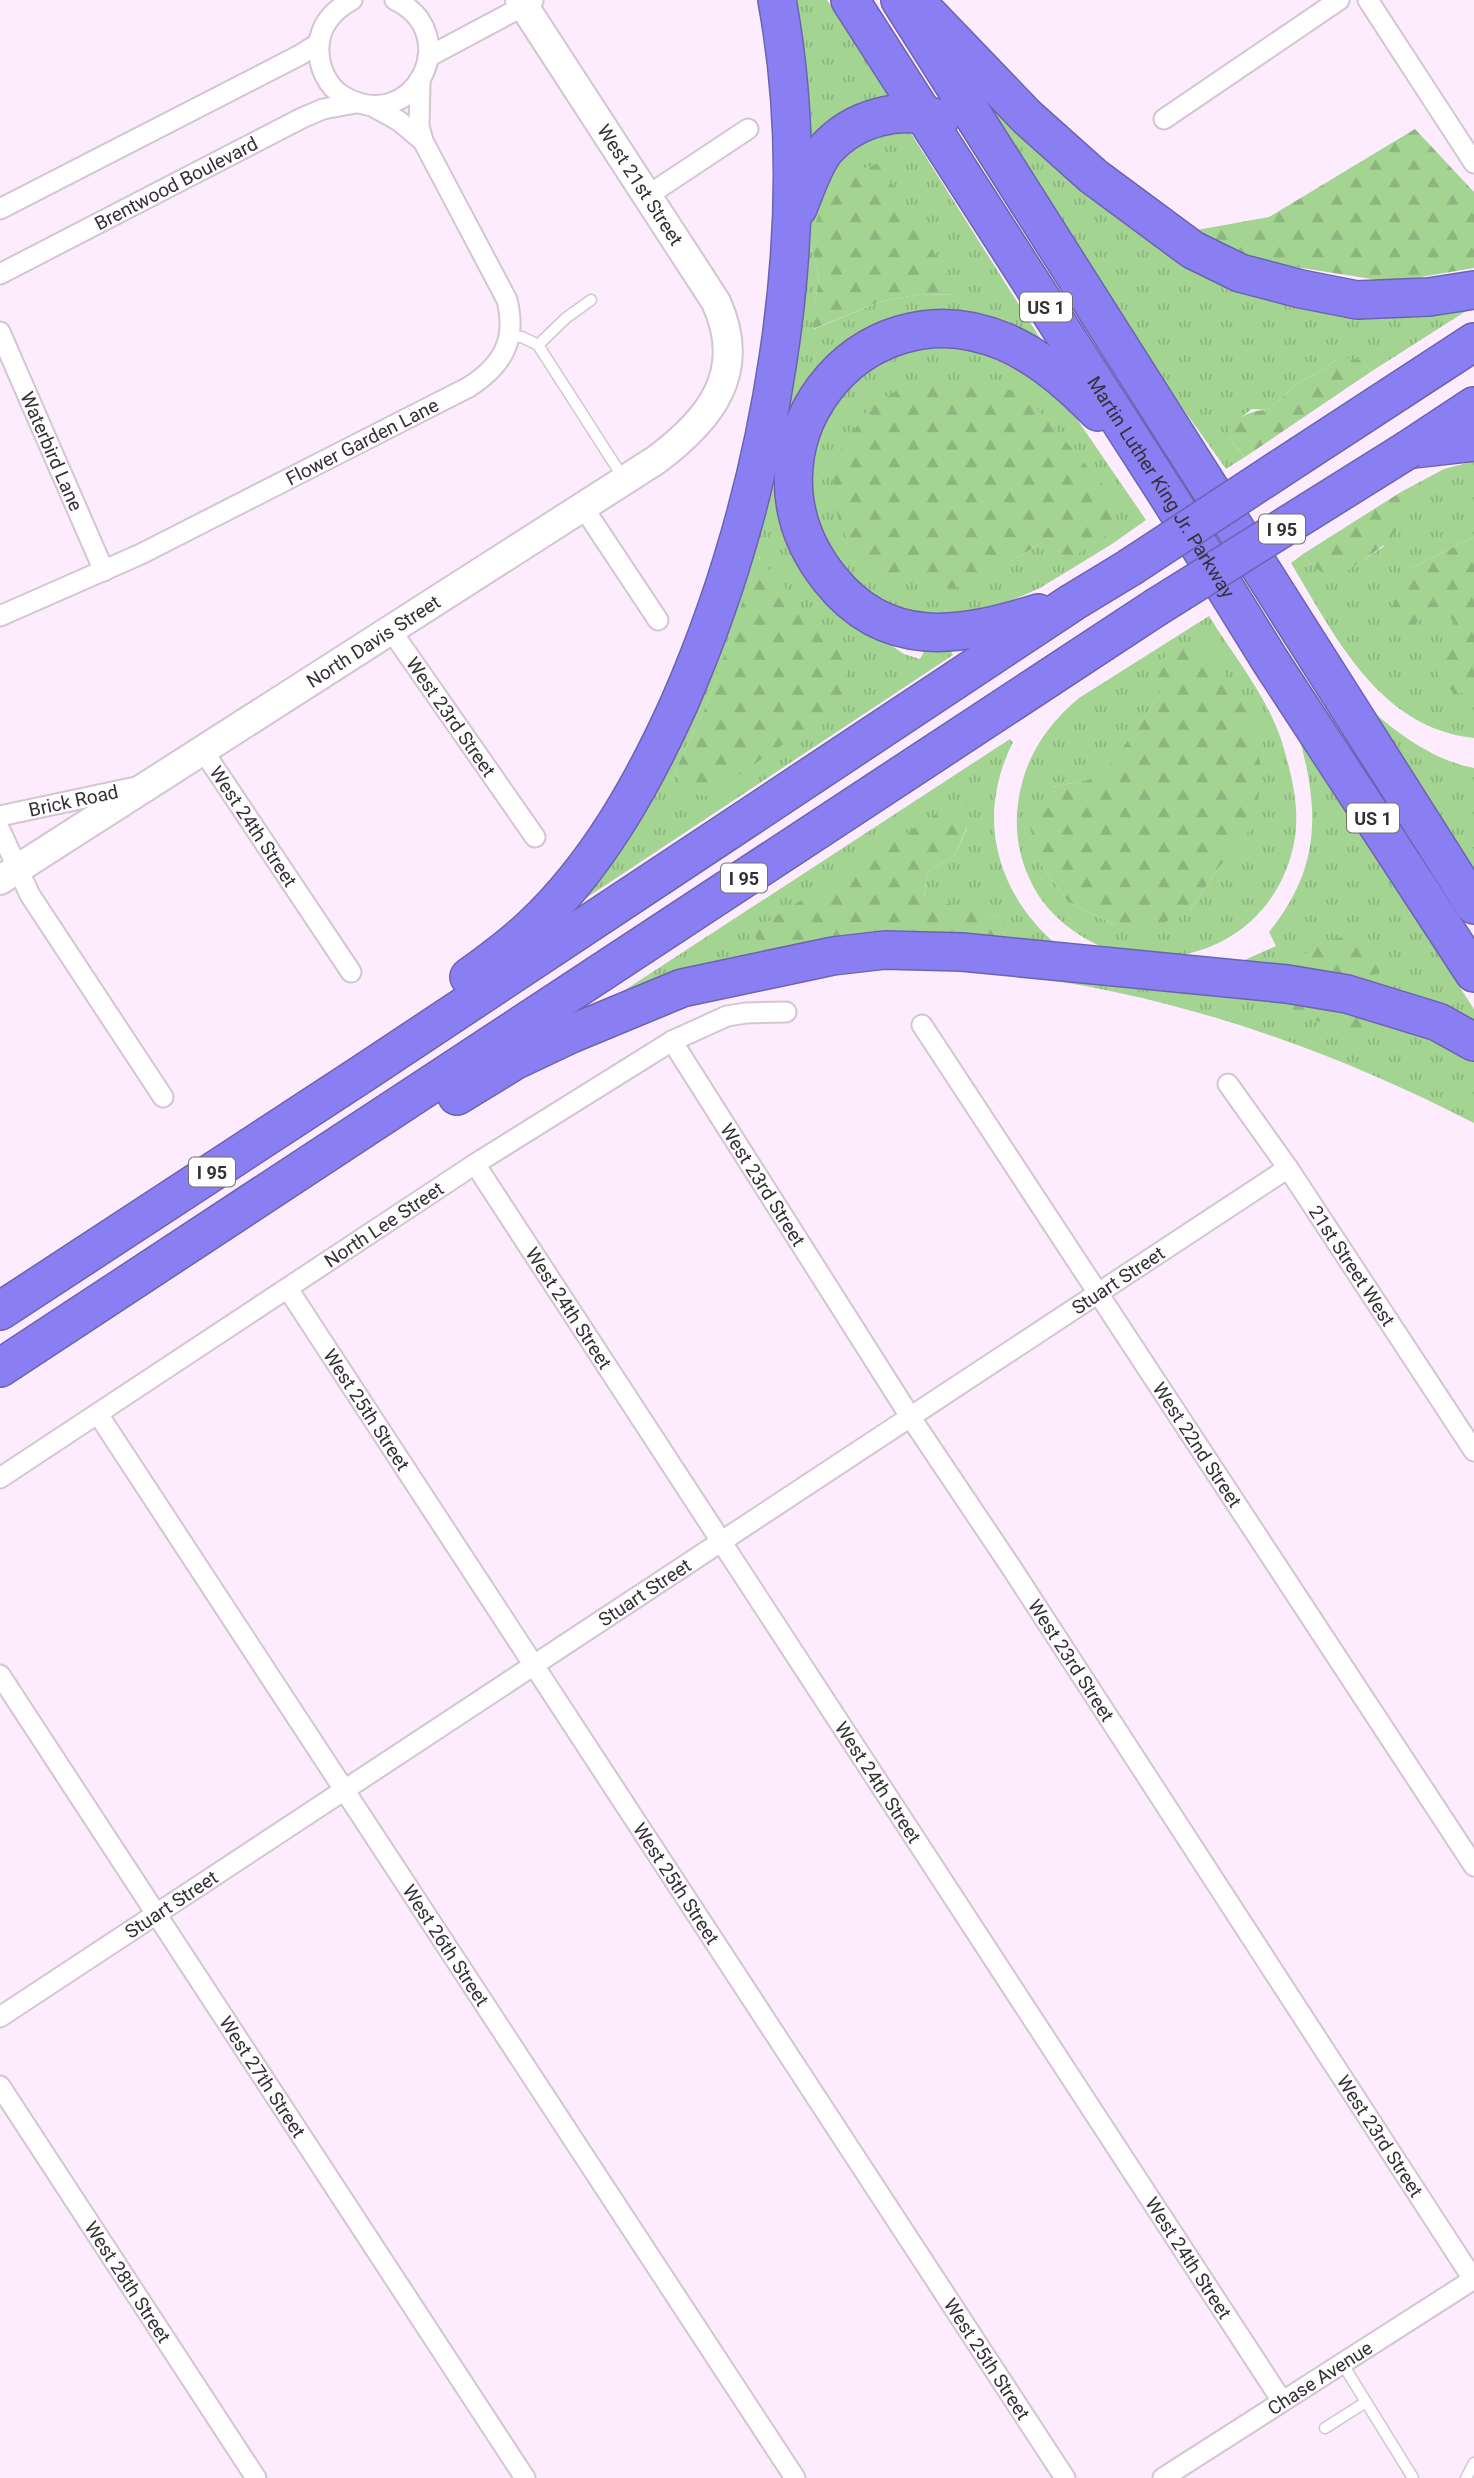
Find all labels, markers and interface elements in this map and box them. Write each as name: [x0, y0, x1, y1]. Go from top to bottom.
street label: West 21st Street: [592, 120, 688, 250]
street label: Brentwood Boulevard: [90, 131, 261, 235]
road number: US 1: [1020, 292, 1072, 321]
street label: Martin Luther King Jr. Parkway: [1083, 372, 1240, 602]
street label: Waterbird Lane: [16, 388, 88, 514]
street label: Flower Garden Lane: [282, 393, 442, 490]
road number: I 95: [1259, 514, 1305, 544]
street label: North Davis Street: [302, 590, 444, 692]
street label: West 23rd Street: [402, 653, 501, 781]
street label: West 24th Street: [205, 762, 302, 891]
street label: Brick Road: [27, 780, 120, 821]
road number: US 1: [1347, 804, 1399, 832]
road number: I 95: [721, 864, 767, 892]
street label: West 23rd Street: [716, 1119, 810, 1250]
road number: I 95: [189, 1157, 235, 1186]
street label: North Lee Street: [320, 1177, 448, 1272]
street label: 21st Street West: [1304, 1201, 1400, 1330]
street label: Stuart Street: [1067, 1241, 1169, 1319]
street label: West 24th Street: [521, 1243, 617, 1373]
street label: West 25th Street: [319, 1345, 415, 1475]
street label: West 22nd Street: [1148, 1378, 1247, 1512]
street label: Stuart Street: [594, 1553, 695, 1631]
street label: West 23rd Street: [1024, 1595, 1119, 1726]
street label: West 24th Street: [830, 1717, 926, 1847]
street label: West 25th Street: [628, 1818, 724, 1948]
street label: Stuart Street: [120, 1865, 222, 1943]
street label: West 26th Street: [398, 1880, 494, 2010]
street label: West 27th Street: [215, 2012, 311, 2142]
street label: West 23rd Street: [1332, 2071, 1428, 2201]
street label: West 24th Street: [1141, 2193, 1237, 2323]
street label: West 28th Street: [80, 2217, 176, 2347]
street label: West 25th Street: [939, 2294, 1035, 2424]
street label: Chase Avenue: [1263, 2336, 1376, 2420]

